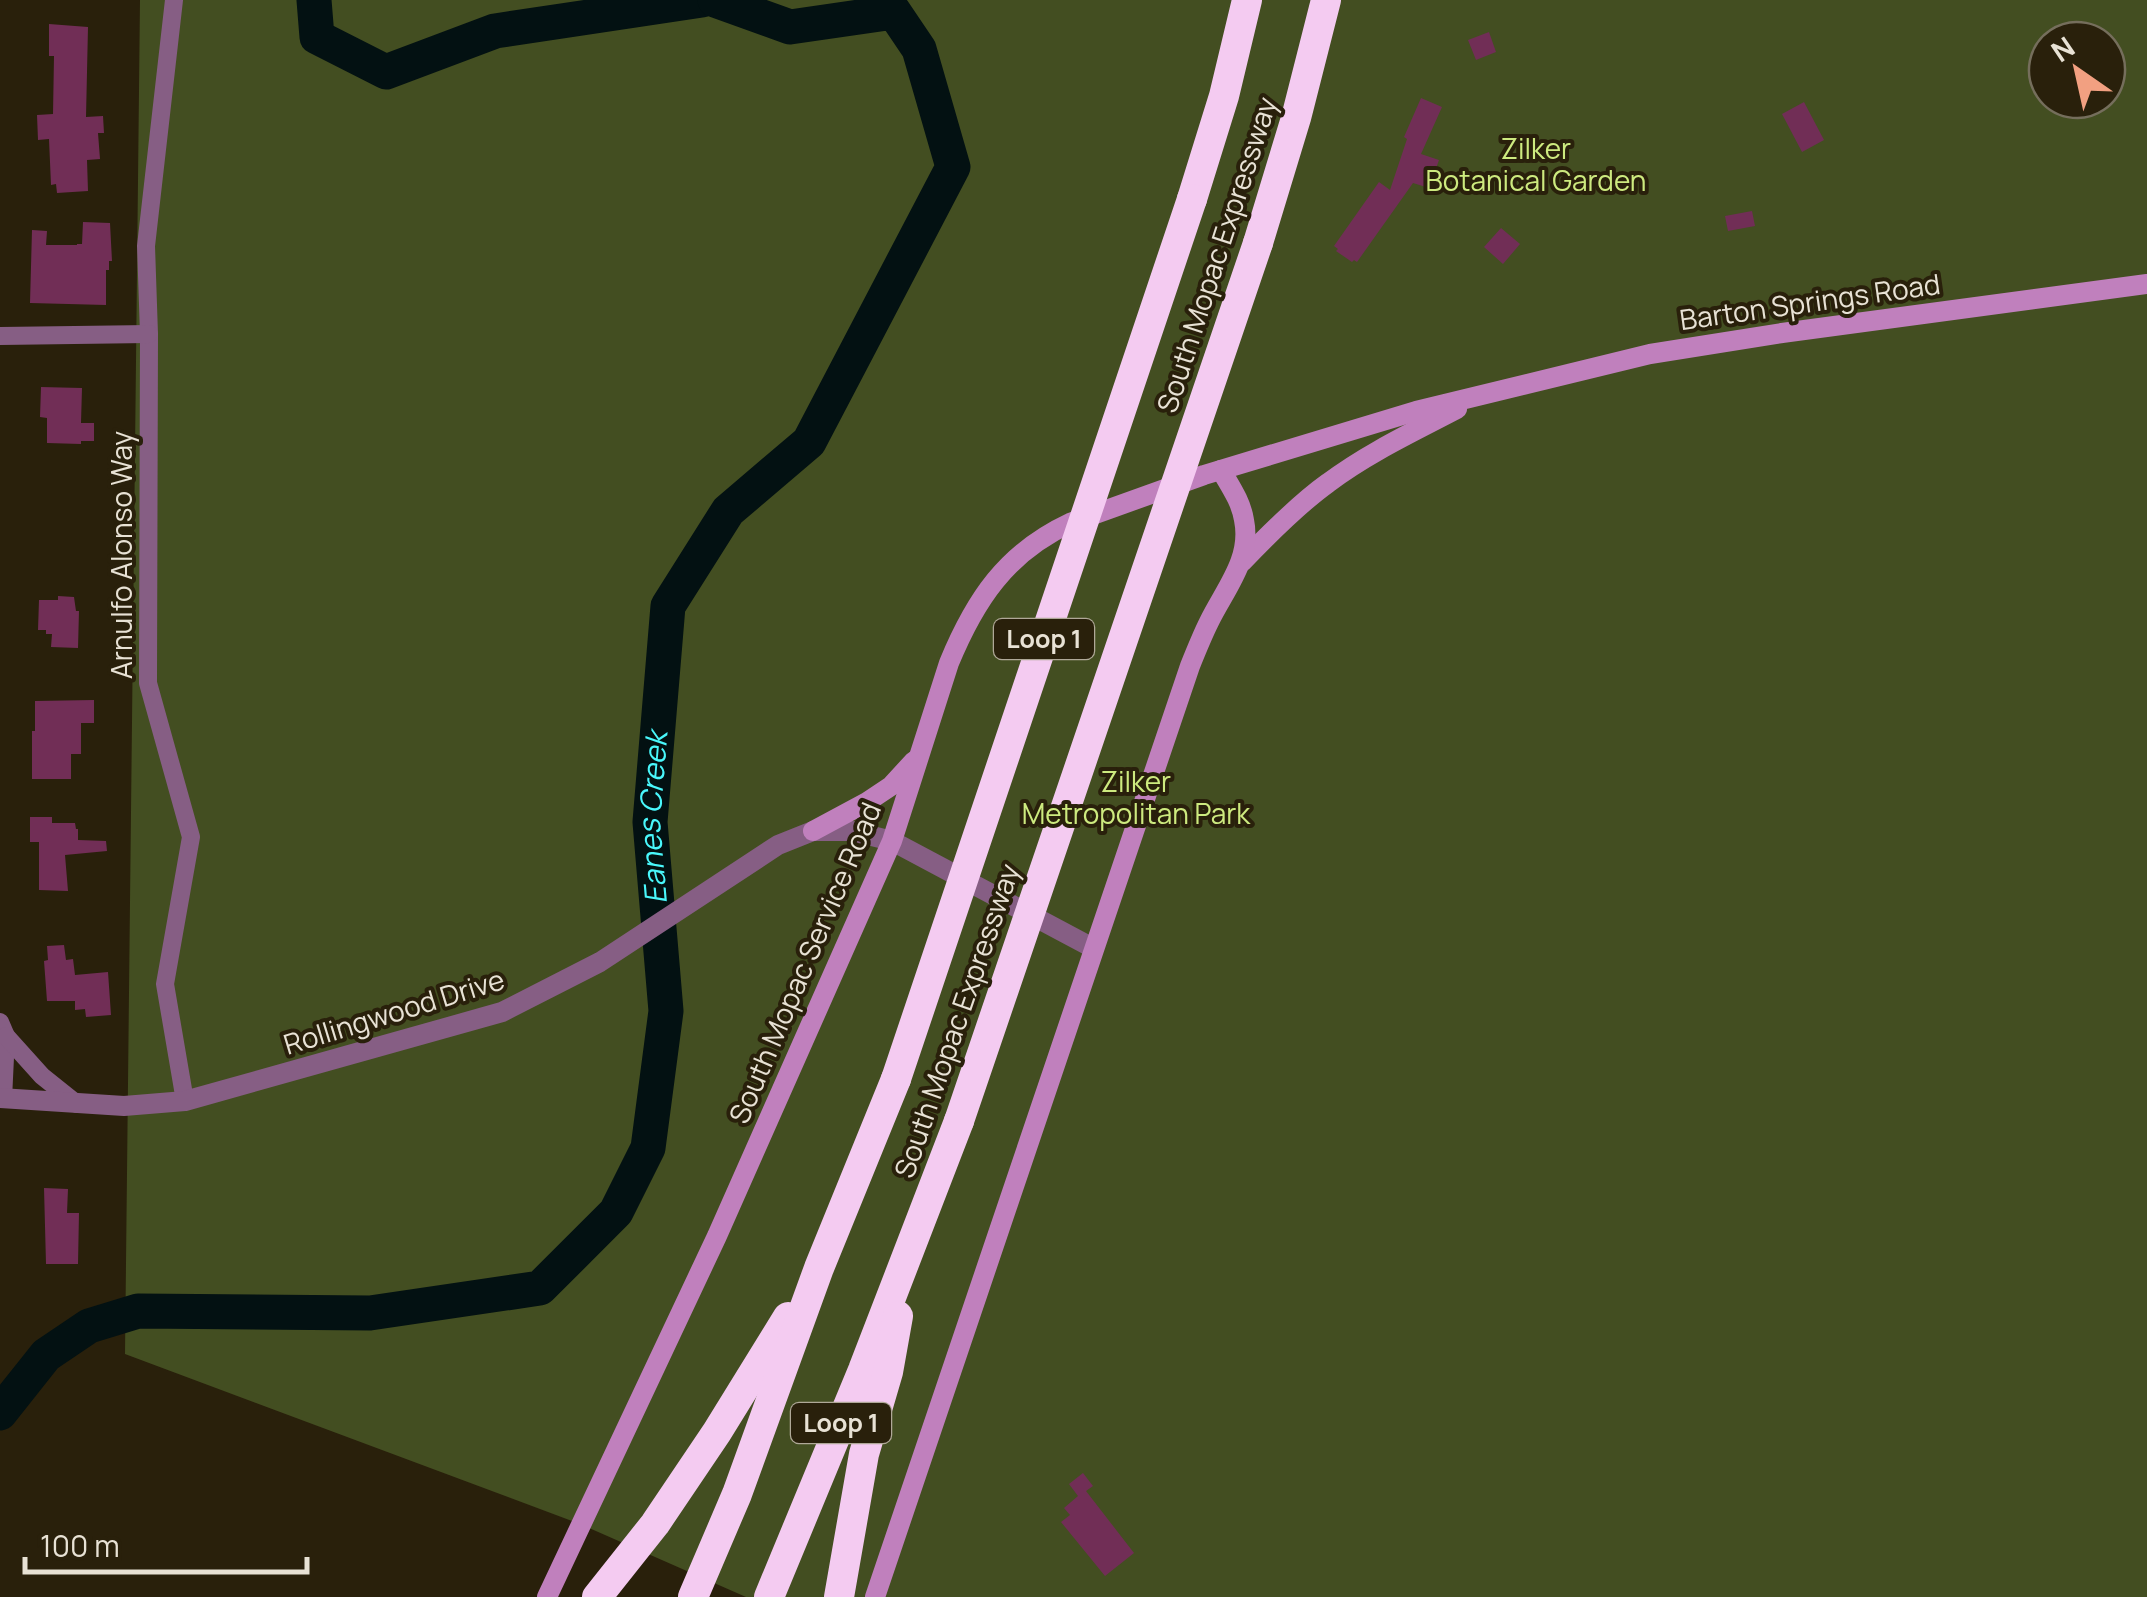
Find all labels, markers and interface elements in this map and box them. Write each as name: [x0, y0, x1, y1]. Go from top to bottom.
north arrow: [2027, 20, 2127, 120]
text: N: [2044, 27, 2081, 70]
street label: South Mopac Expressway: [1147, 92, 1285, 417]
park label: Zilker Botanical Garden: [1425, 129, 1647, 199]
street label: Barton Springs Road: [1677, 264, 1943, 338]
street label: Arnulfo Alonso Way: [102, 431, 140, 679]
road number: Loop 1: [994, 619, 1094, 659]
water label: Eanes Creek: [628, 726, 677, 906]
park label: Zilker Metropolitan Park: [1022, 762, 1251, 832]
street label: South Mopac Service Road: [719, 796, 889, 1129]
street label: South Mopac Expressway: [884, 858, 1028, 1183]
street label: Rollingwood Drive: [279, 959, 509, 1063]
road number: Loop 1: [791, 1403, 891, 1443]
scale bar: [25, 1512, 308, 1574]
text: 100 m: [40, 1525, 120, 1566]

